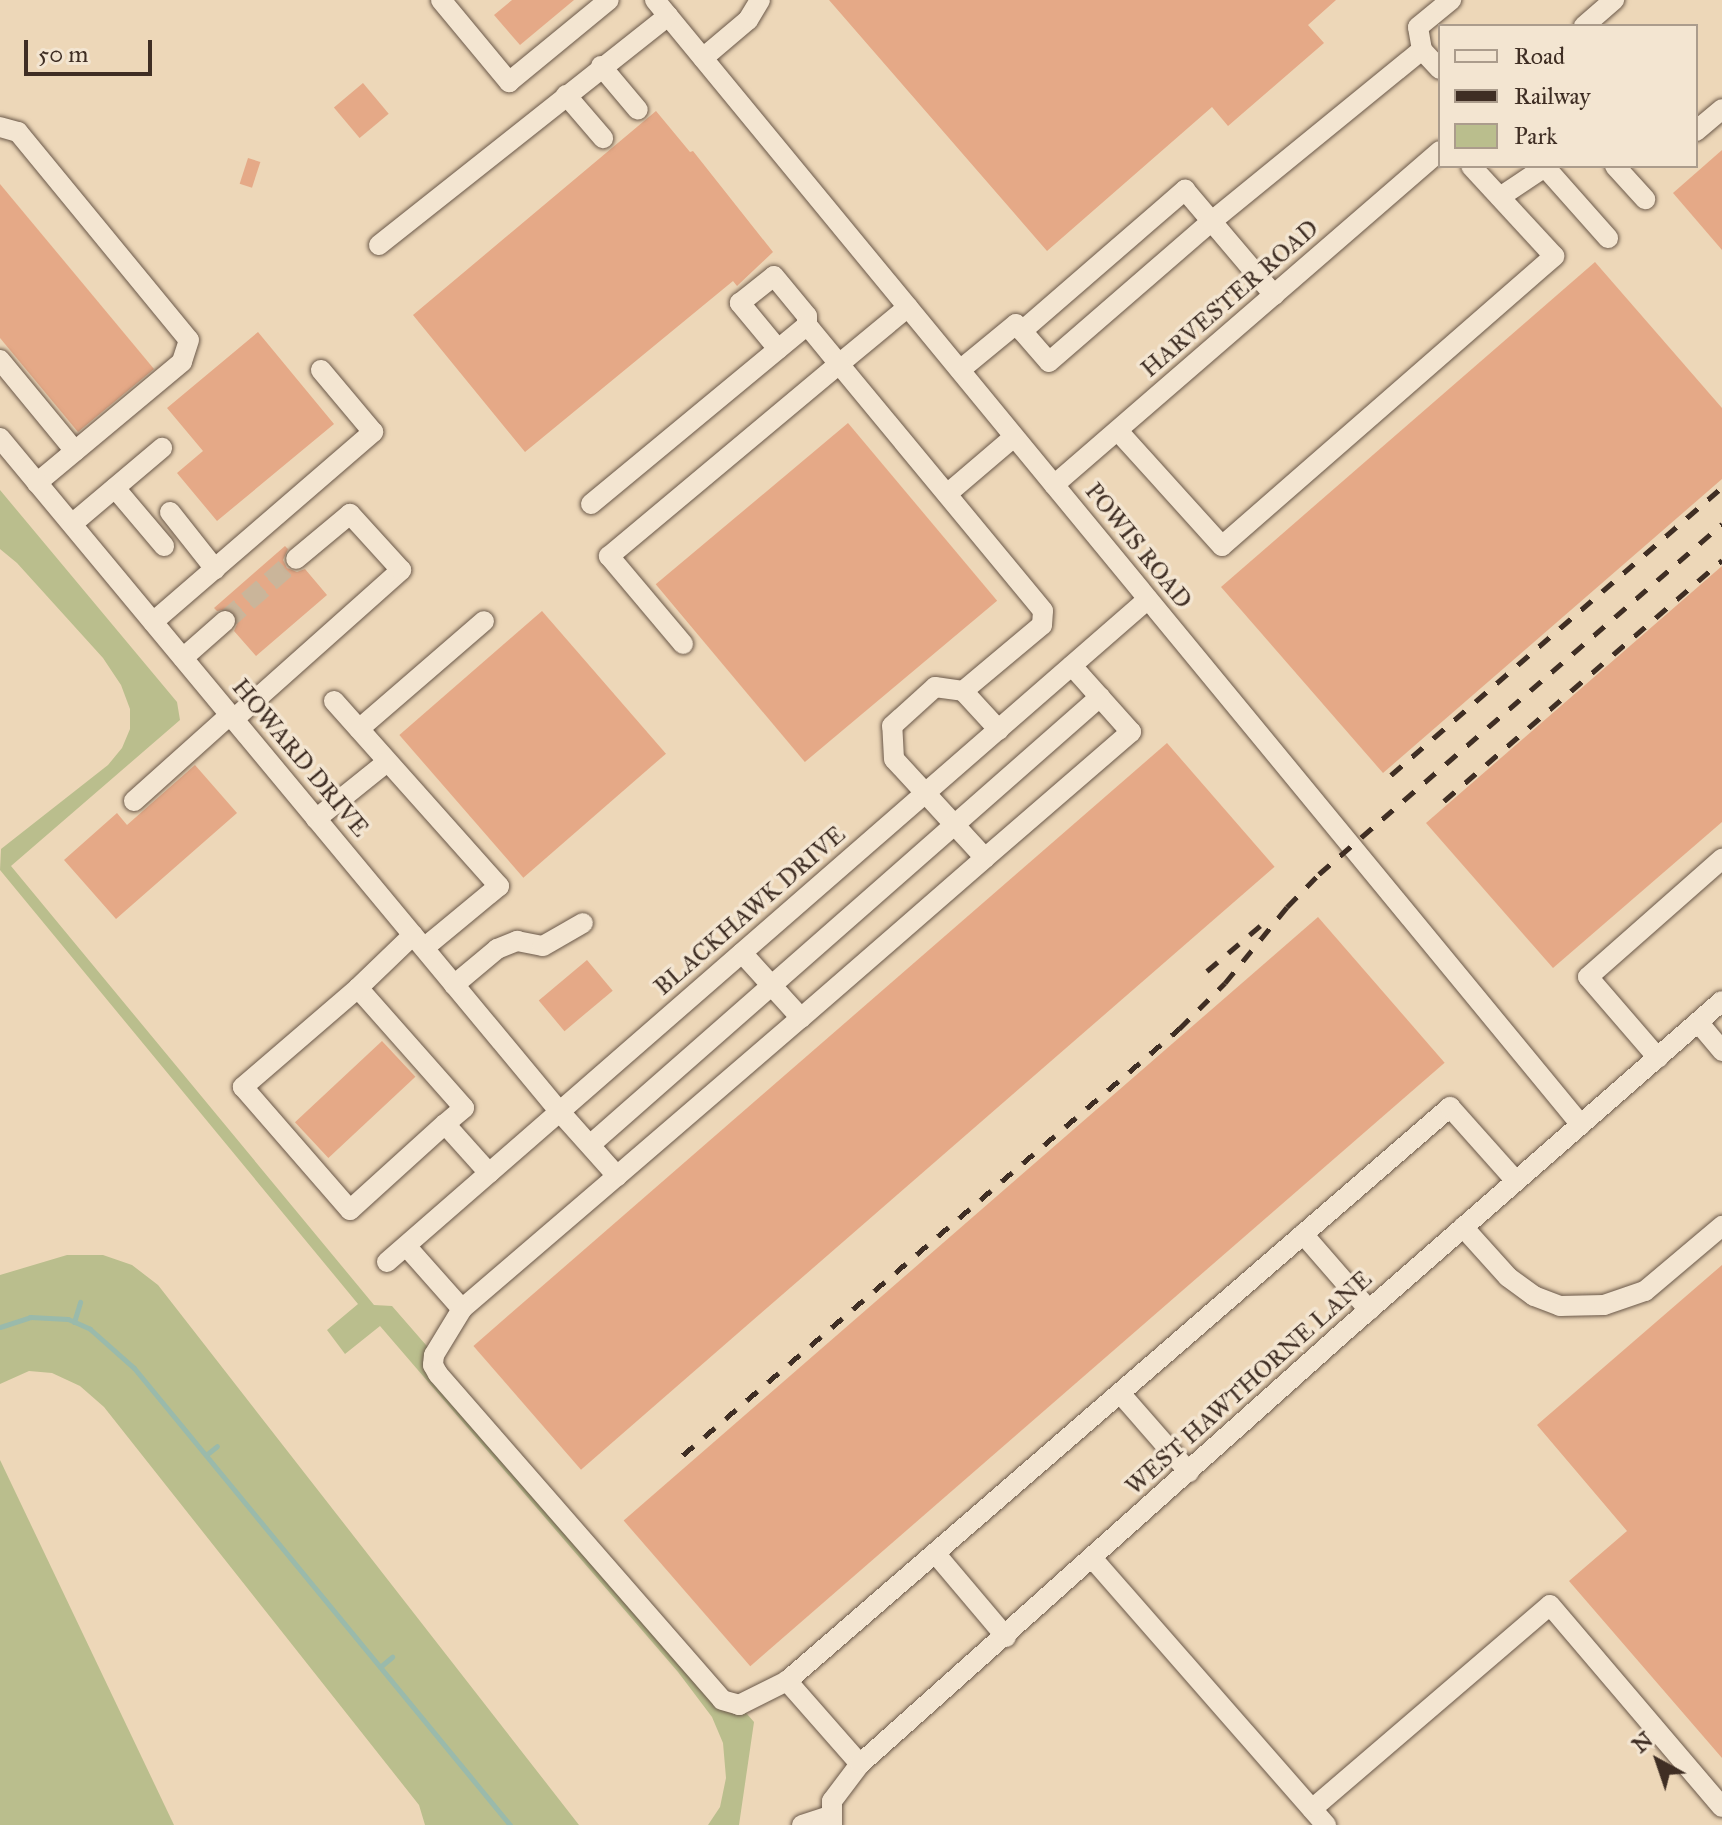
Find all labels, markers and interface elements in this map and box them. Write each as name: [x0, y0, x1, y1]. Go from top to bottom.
scale bar: [28, 24, 156, 74]
legend: [1438, 24, 1698, 168]
text: 50 m: [38, 39, 88, 69]
text: Road: [1514, 41, 1565, 71]
text: Railway: [1514, 81, 1591, 111]
text: Park: [1514, 121, 1557, 151]
street label: HARVESTER ROAD: [1136, 214, 1324, 384]
street label: POWIS ROAD: [1079, 477, 1197, 615]
street label: HOWARD DRIVE: [226, 673, 374, 843]
street label: BLACKHAWK DRIVE: [649, 820, 851, 1002]
street label: WEST HAWTHORNE LANE: [1120, 1265, 1378, 1501]
north arrow: [1618, 1721, 1698, 1801]
text: N: [1626, 1726, 1658, 1759]

